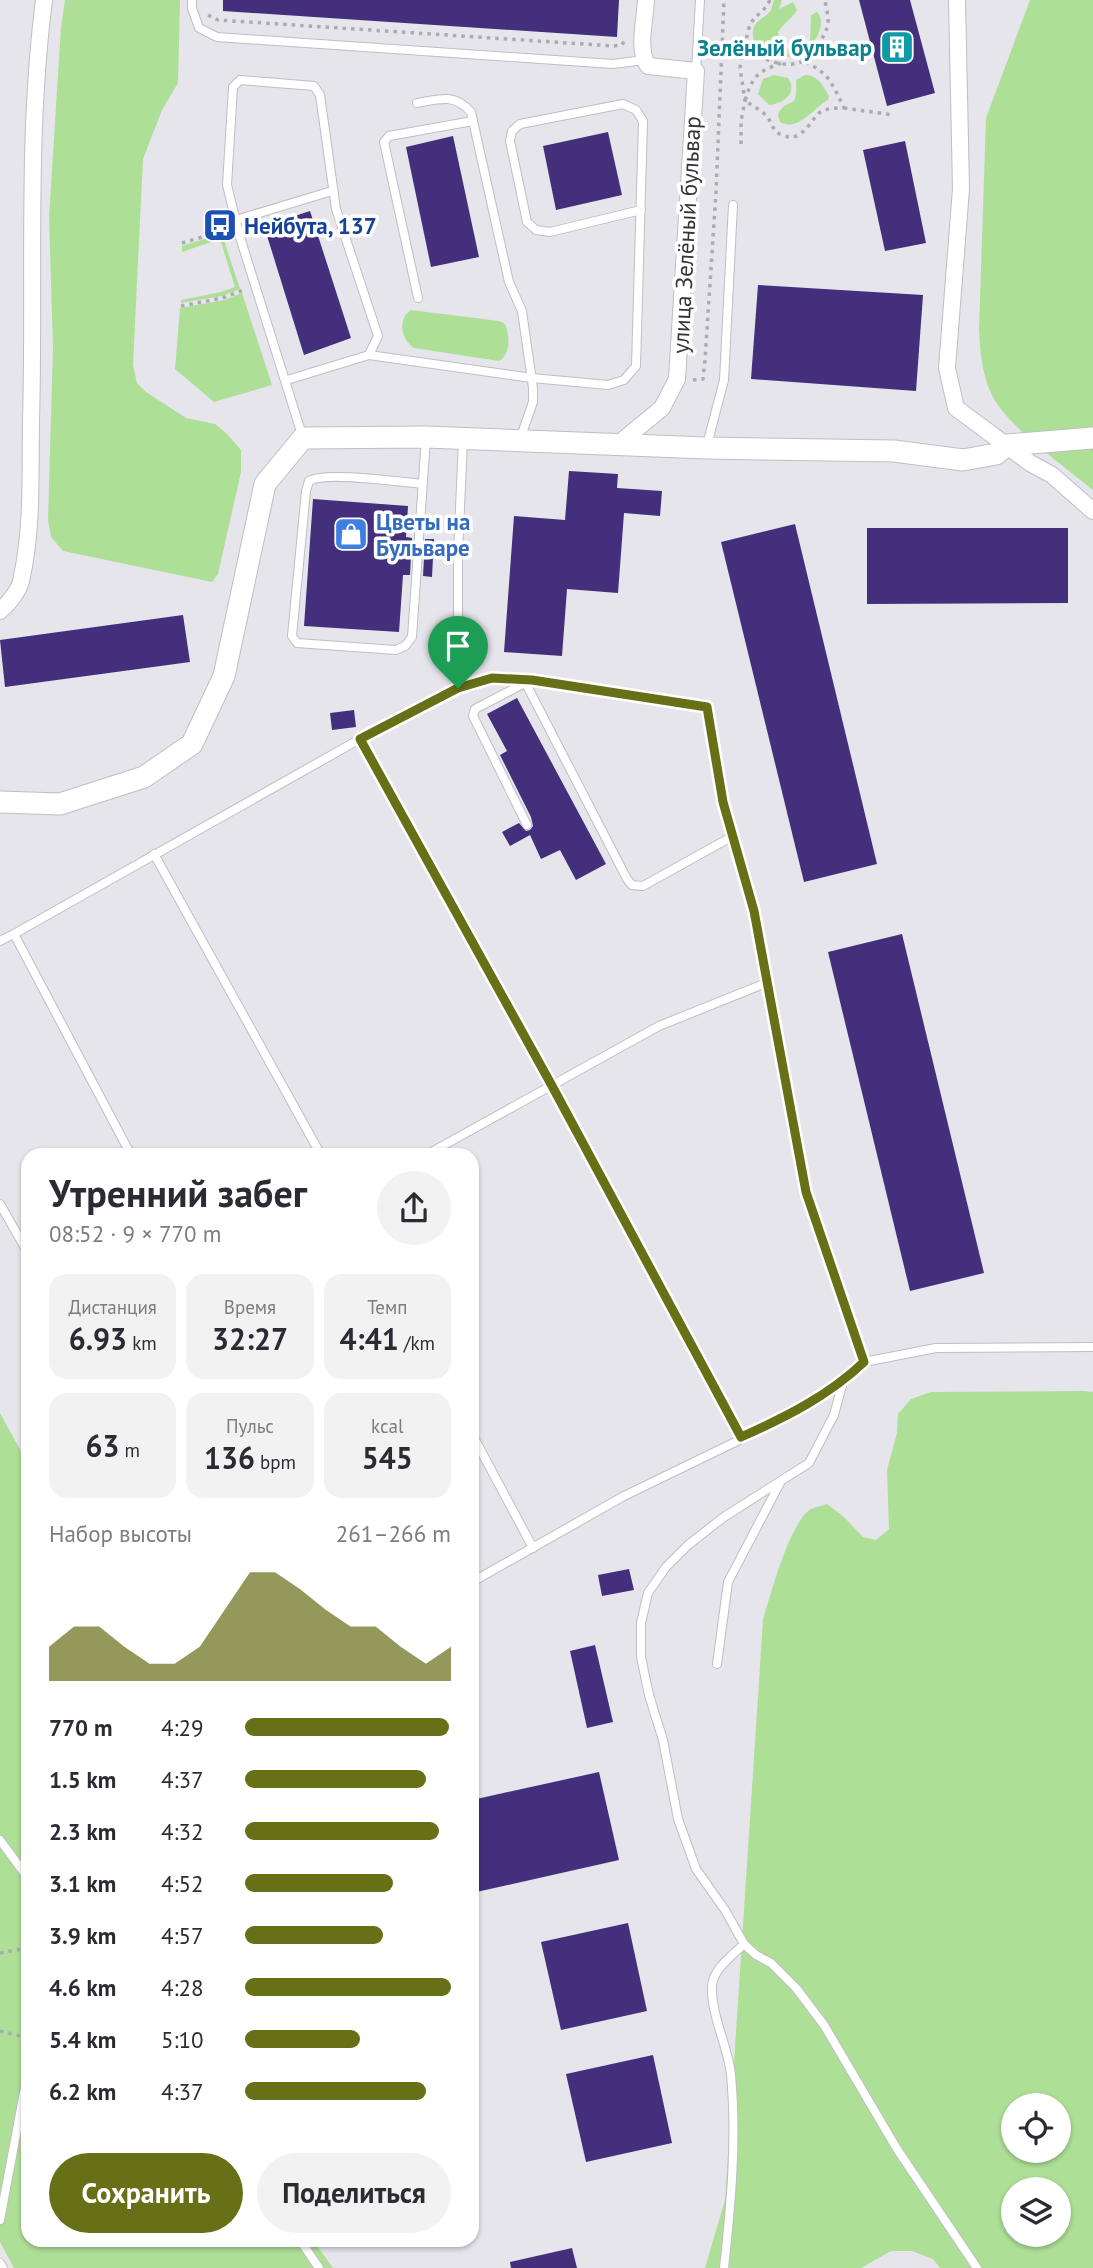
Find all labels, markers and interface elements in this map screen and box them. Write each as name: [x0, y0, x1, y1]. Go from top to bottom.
building icon: Зелёный бульвар: [878, 28, 916, 66]
place label: Зелёный бульвар: [697, 33, 872, 62]
street label: улица Зелёный бульвар: [665, 115, 707, 355]
bus stop icon: Нейбута, 137: [201, 206, 239, 244]
place label: Нейбута, 137: [244, 211, 377, 240]
place label: Цветы на Бульваре: [376, 507, 470, 562]
shop icon: Цветы на Бульваре: [332, 515, 370, 553]
pin: [428, 616, 488, 688]
icon: arrive: [439, 627, 477, 665]
text: Утренний забег: [49, 1168, 307, 1217]
button: share: [377, 1171, 451, 1245]
text: 08:52 · 9 × 770 m: [49, 1219, 221, 1248]
text: Дистанция: [68, 1295, 157, 1319]
text: Время: [224, 1295, 276, 1319]
text: Темп: [367, 1295, 407, 1319]
text: 6.93: [69, 1319, 127, 1358]
text: 32:27: [212, 1319, 288, 1358]
text: 4:41: [340, 1319, 399, 1358]
text: km: [127, 1331, 157, 1355]
text: /km: [399, 1331, 435, 1355]
text: Пульс: [226, 1414, 274, 1438]
text: kcal: [371, 1414, 404, 1438]
text: 63: [85, 1426, 119, 1465]
text: m: [119, 1438, 140, 1462]
text: 136: [204, 1438, 255, 1477]
text: 545: [362, 1438, 413, 1477]
text: bpm: [255, 1450, 296, 1474]
text: Набор высоты: [49, 1519, 192, 1548]
text: 261–266 m: [336, 1519, 451, 1548]
text: 770 m: [49, 1713, 112, 1742]
text: 4:29: [161, 1713, 204, 1742]
text: 1.5 km: [49, 1765, 116, 1794]
text: 4:37: [161, 1765, 204, 1794]
text: 2.3 km: [49, 1817, 116, 1846]
text: 4:32: [161, 1817, 204, 1846]
text: 3.1 km: [49, 1869, 116, 1898]
text: 4:52: [161, 1869, 204, 1898]
text: 3.9 km: [49, 1921, 116, 1950]
text: 4:57: [161, 1921, 204, 1950]
text: 4.6 km: [49, 1973, 116, 2002]
text: 4:28: [161, 1973, 204, 2002]
text: 5.4 km: [49, 2025, 116, 2054]
text: 5:10: [161, 2025, 204, 2054]
text: 6.2 km: [49, 2077, 116, 2106]
text: 4:37: [161, 2077, 204, 2106]
map controls: [1001, 2093, 1071, 2247]
button: locate: [1001, 2093, 1071, 2163]
button: Сохранить: [49, 2153, 243, 2233]
button: Поделиться: [257, 2153, 451, 2233]
button: layers: [1001, 2177, 1071, 2247]

